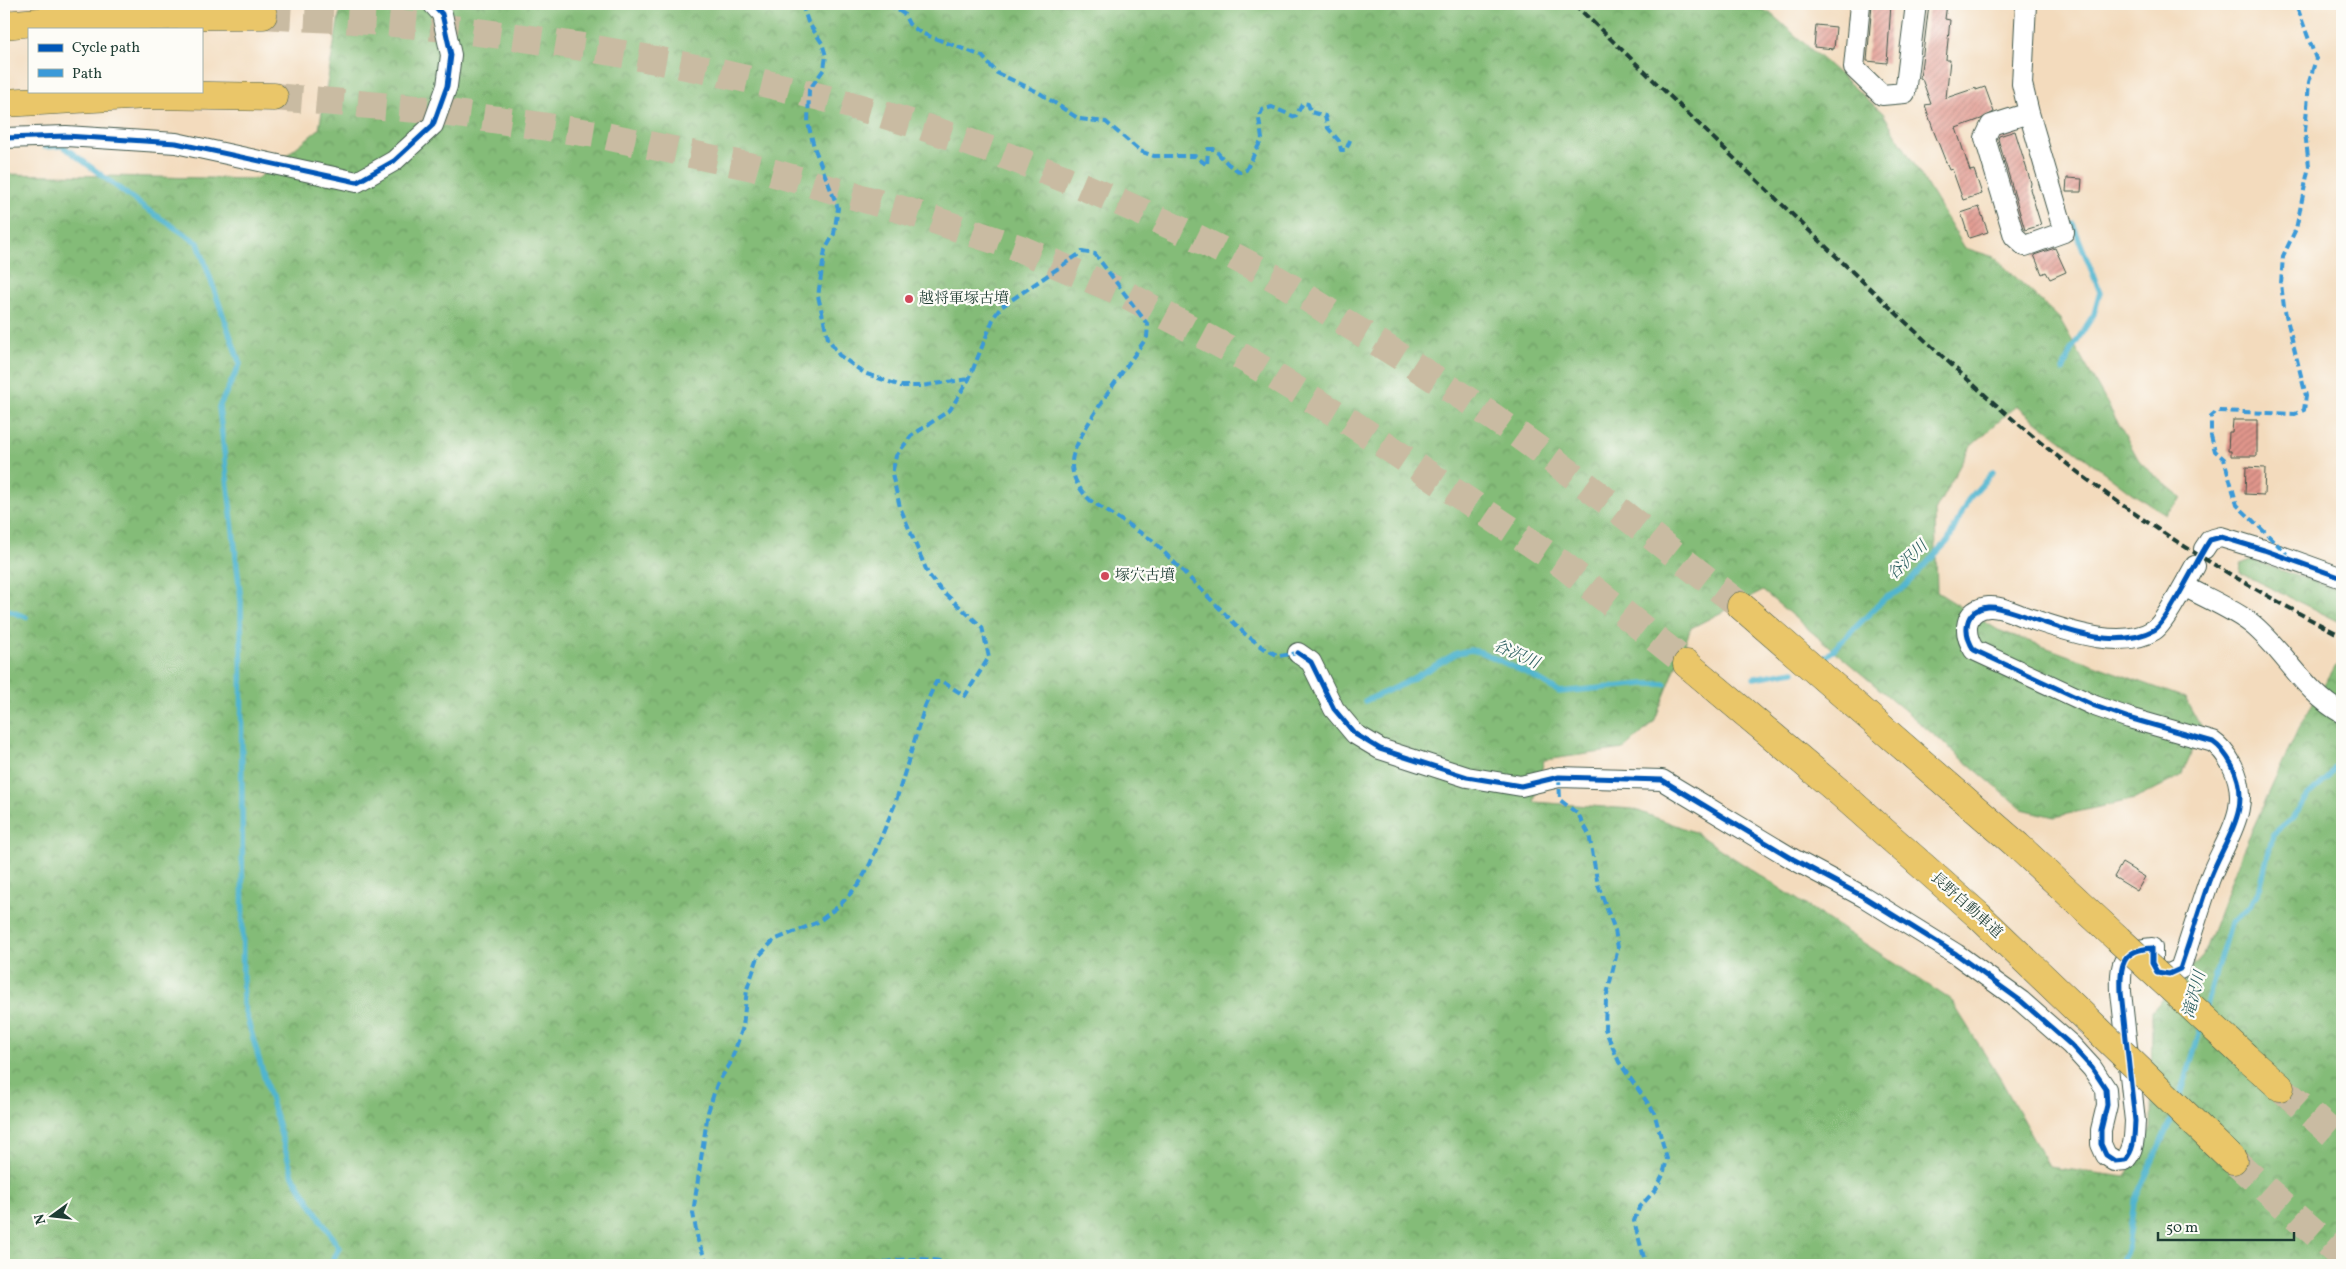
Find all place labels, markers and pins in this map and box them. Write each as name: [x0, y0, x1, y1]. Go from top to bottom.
place label: 越将軍塚古墳: [919, 289, 1009, 310]
marker: 越将軍塚古墳: [903, 293, 915, 305]
place label: 塚穴古墳: [1115, 566, 1175, 587]
marker: 塚穴古墳: [1099, 570, 1111, 582]

